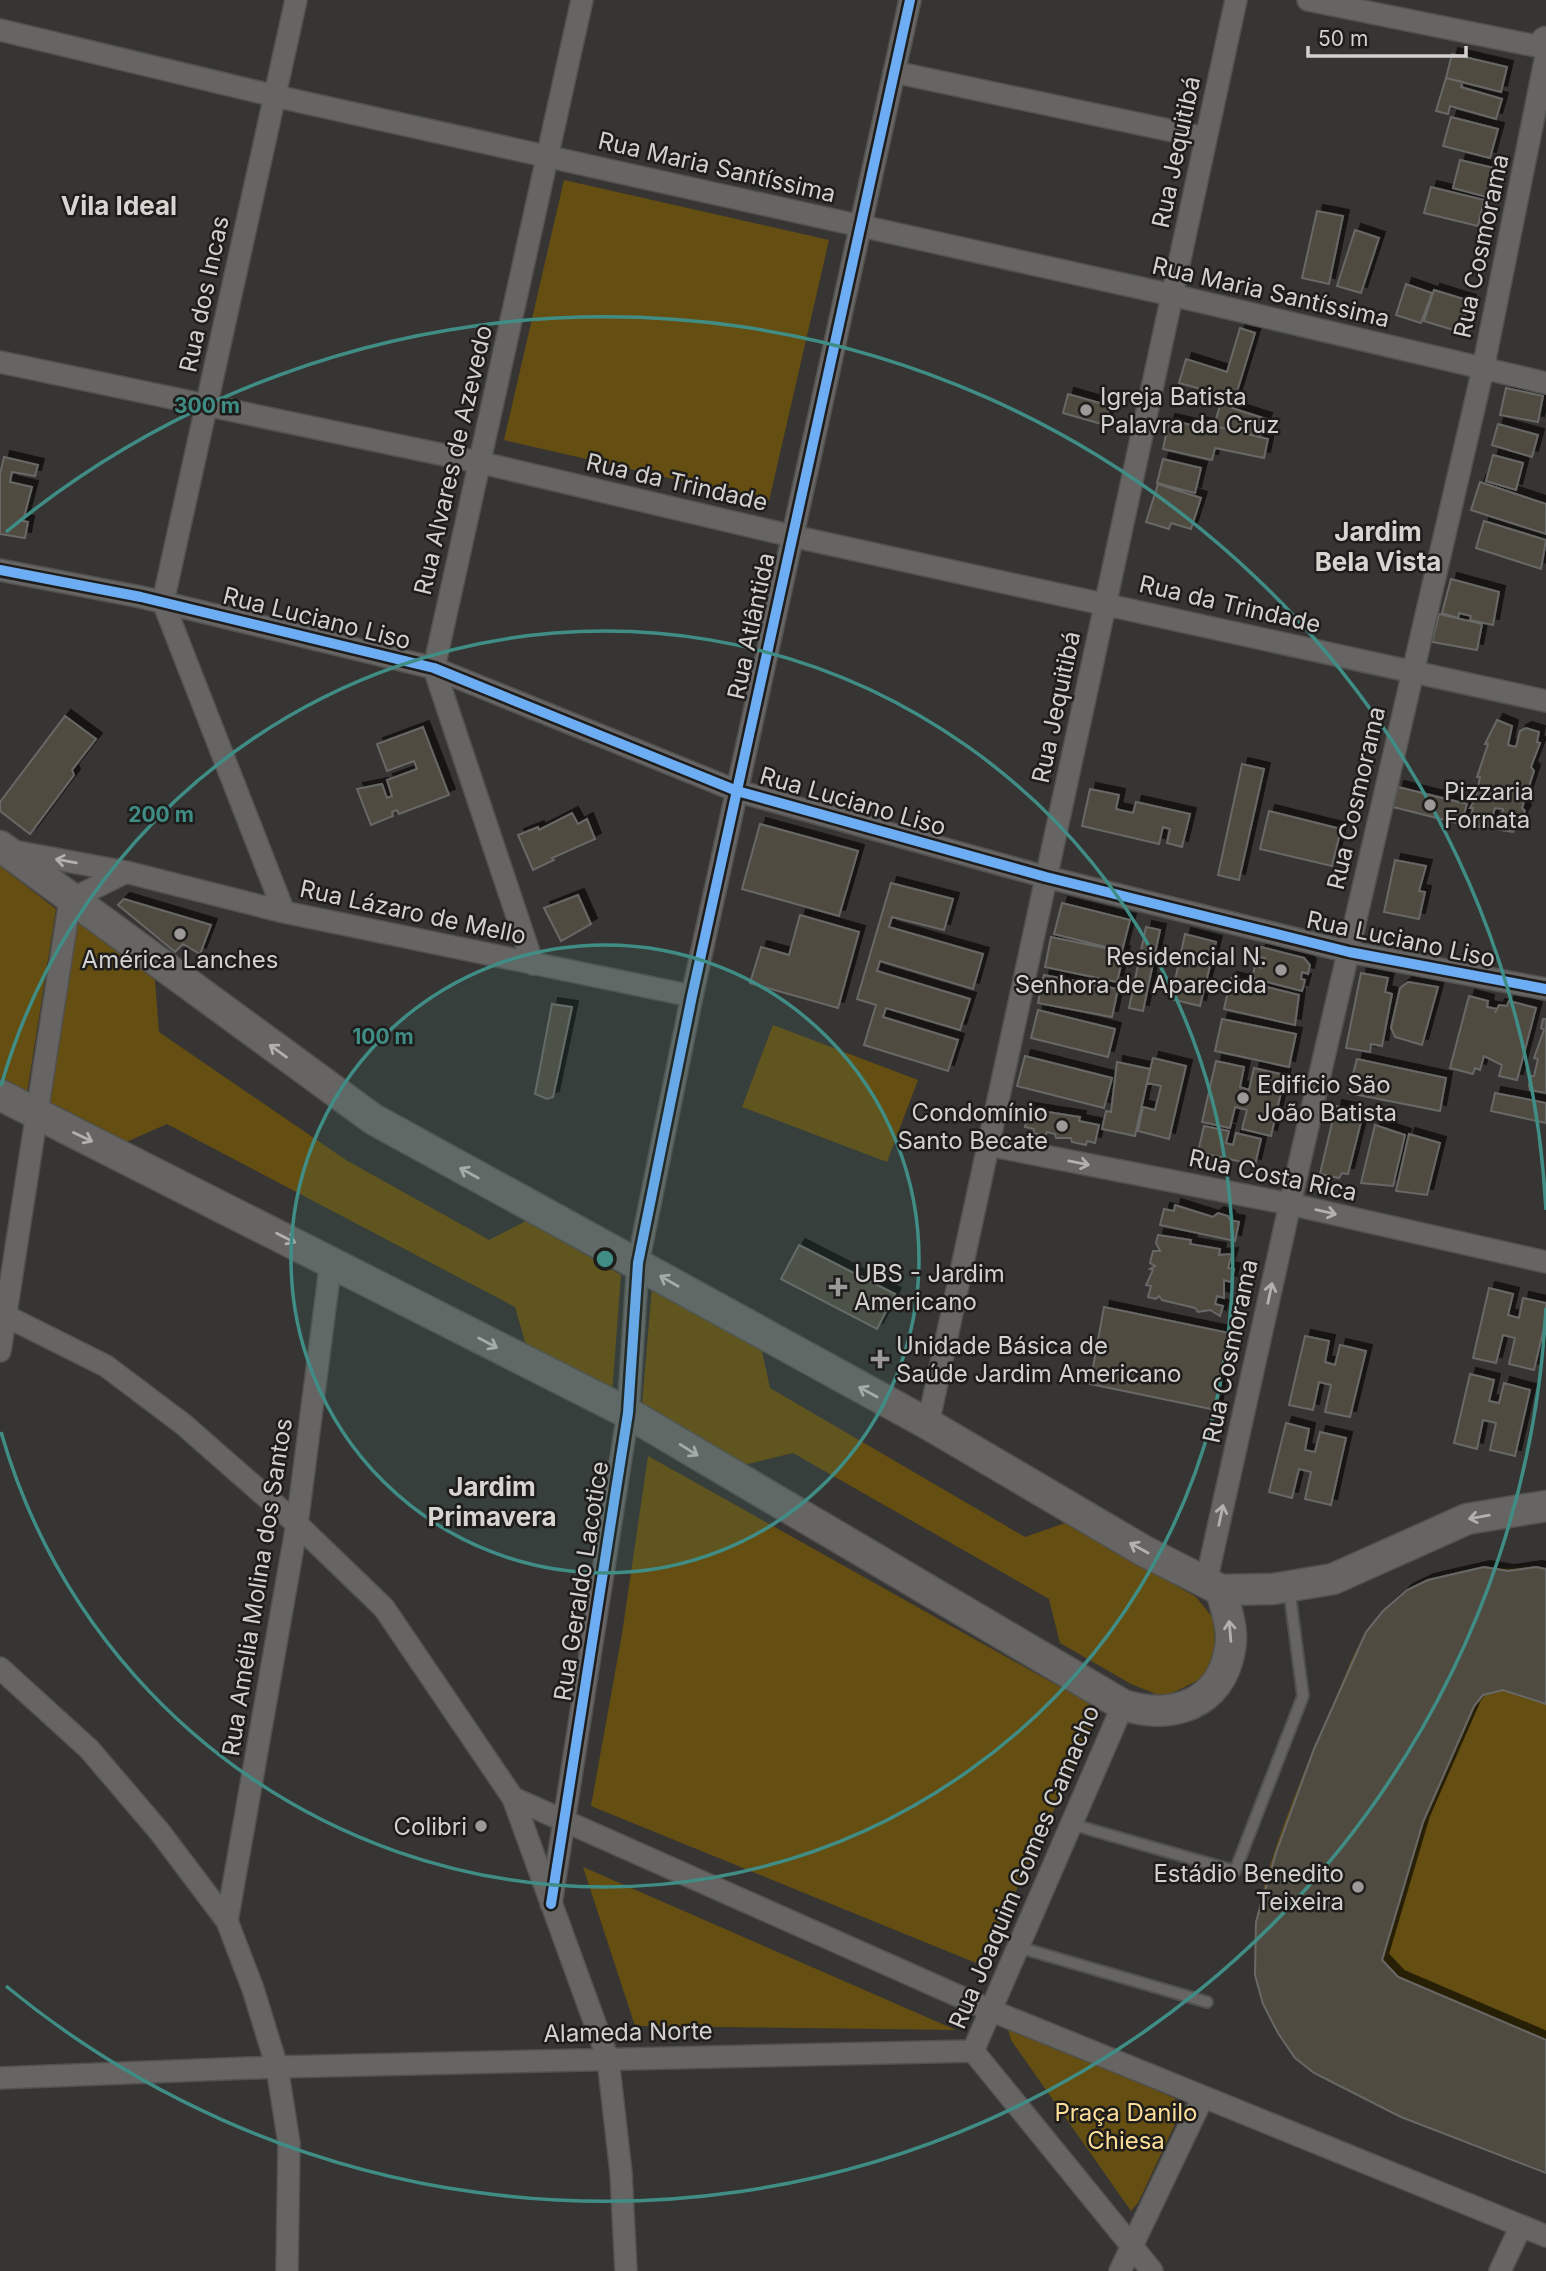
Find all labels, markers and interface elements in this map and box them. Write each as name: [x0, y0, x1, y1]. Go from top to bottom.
scale bar: [1308, 14, 1466, 58]
text: 50 m: [1318, 26, 1368, 51]
street label: Rua Jequitibá: [1146, 74, 1206, 230]
street label: Rua Maria Santíssima: [595, 126, 839, 208]
street label: Rua Cosmorama: [1447, 152, 1515, 340]
district label: Vila Ideal: [61, 190, 177, 221]
street label: Rua dos Incas: [173, 213, 235, 375]
street label: Rua Maria Santíssima: [1149, 251, 1393, 333]
street label: Rua Alvares de Azevedo: [408, 322, 498, 598]
place label: Igreja Batista Palavra da Cruz: [1100, 382, 1279, 439]
text: 300 m: [174, 393, 240, 418]
marker: Igreja Batista Palavra da Cruz: [1078, 402, 1094, 418]
street label: Rua da Trindade: [584, 447, 770, 517]
district label: Jardim Bela Vista: [1315, 516, 1441, 577]
street label: Rua Atlântida: [721, 550, 781, 702]
street label: Rua da Trindade: [1137, 569, 1323, 639]
street label: Rua Luciano Liso: [220, 581, 414, 655]
street label: Rua Jequitibá: [1026, 629, 1086, 785]
street label: Rua Cosmorama: [1321, 704, 1391, 892]
street label: Rua Luciano Liso: [757, 761, 949, 841]
place label: Pizzaria Fornata: [1444, 777, 1534, 834]
marker: Pizzaria Fornata: [1422, 797, 1438, 813]
text: 200 m: [128, 802, 194, 827]
one-way arrow: [55, 854, 78, 867]
street label: Rua Lázaro de Mello: [297, 874, 529, 950]
street label: Rua Luciano Liso: [1304, 905, 1498, 973]
marker: América Lanches: [172, 926, 188, 942]
place label: Residencial N. Senhora de Aparecida: [1015, 942, 1267, 999]
place label: América Lanches: [82, 945, 278, 974]
marker: Residencial N. Senhora de Aparecida: [1273, 962, 1289, 978]
text: 100 m: [352, 1024, 414, 1049]
one-way arrow: [269, 1043, 288, 1058]
place label: Edificio São João Batista: [1257, 1070, 1397, 1127]
marker: Edificio São João Batista: [1235, 1090, 1251, 1106]
place label: Condomínio Santo Becate: [897, 1098, 1048, 1155]
marker: Condomínio Santo Becate: [1054, 1118, 1070, 1134]
one-way arrow: [71, 1131, 93, 1144]
street label: Rua Costa Rica: [1186, 1143, 1360, 1207]
one-way arrow: [1067, 1156, 1090, 1170]
one-way arrow: [460, 1165, 480, 1179]
one-way arrow: [1314, 1206, 1337, 1220]
one-way arrow: [276, 1232, 296, 1246]
centre of rings: [593, 1247, 617, 1271]
street label: Rua Cosmorama: [1196, 1257, 1264, 1445]
place label: UBS - Jardim Americano: [854, 1259, 1005, 1316]
one-way arrow: [660, 1274, 680, 1288]
marker: UBS - Jardim Americano: [828, 1277, 848, 1297]
one-way arrow: [1264, 1282, 1277, 1305]
place label: Unidade Básica de Saúde Jardim Americano: [896, 1331, 1181, 1388]
one-way arrow: [477, 1337, 498, 1350]
marker: Unidade Básica de Saúde Jardim Americano: [870, 1349, 890, 1369]
one-way arrow: [858, 1385, 879, 1398]
street label: Rua Amélia Molina dos Santos: [216, 1416, 298, 1758]
one-way arrow: [678, 1444, 698, 1458]
street label: Rua Geraldo Lacotice: [548, 1459, 614, 1703]
district label: Jardim Primavera: [428, 1471, 556, 1532]
one-way arrow: [1215, 1504, 1228, 1527]
one-way arrow: [1468, 1511, 1491, 1524]
one-way arrow: [1129, 1541, 1150, 1554]
one-way arrow: [1223, 1620, 1236, 1643]
street label: Rua Joaquim Gomes Camacho: [943, 1701, 1105, 2033]
place label: Colibri: [394, 1812, 467, 1841]
marker: Colibri: [473, 1818, 489, 1834]
place label: Estádio Benedito Teixeira: [1153, 1859, 1344, 1916]
marker: Estádio Benedito Teixeira: [1350, 1879, 1366, 1895]
street label: Alameda Norte: [543, 2016, 713, 2048]
park label: Praça Danilo Chiesa: [1054, 2098, 1198, 2155]

